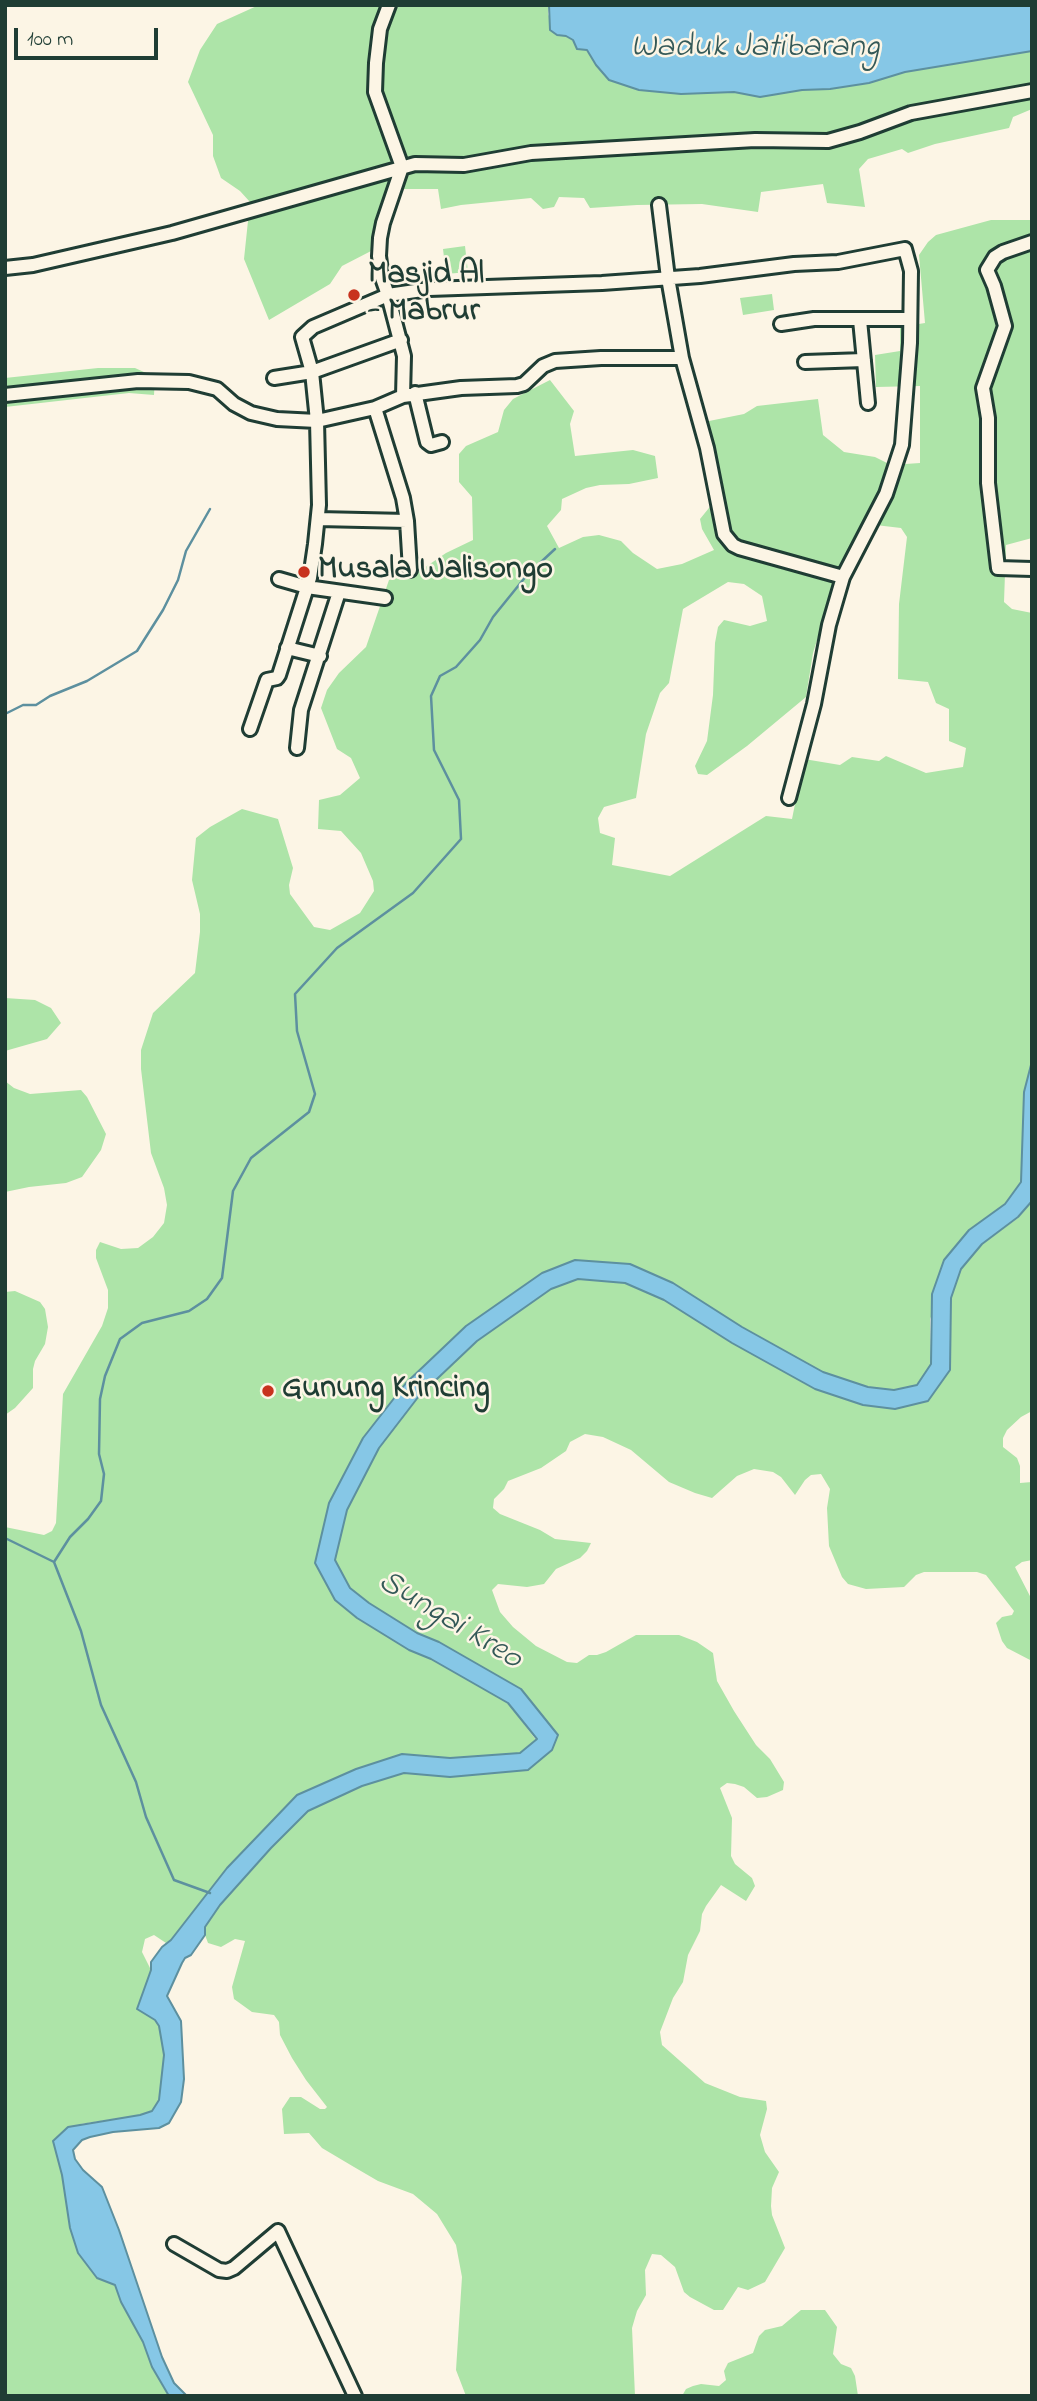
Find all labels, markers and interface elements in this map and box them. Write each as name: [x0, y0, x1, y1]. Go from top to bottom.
scale bar: [18, 14, 161, 58]
text: 100 m: [27, 25, 73, 55]
water label: Waduk Jatibarang: [631, 30, 879, 70]
place label: Masjid Al - Mabrur: [368, 258, 484, 333]
marker: Masjid Al - Mabrur: [346, 287, 362, 303]
place label: Musala Walisongo: [318, 553, 553, 591]
marker: Musala Walisongo: [296, 564, 312, 580]
place label: Gunung Krincing: [282, 1372, 490, 1410]
marker: Gunung Krincing: [260, 1383, 276, 1399]
water label: Sungai Kreo: [370, 1563, 528, 1681]

